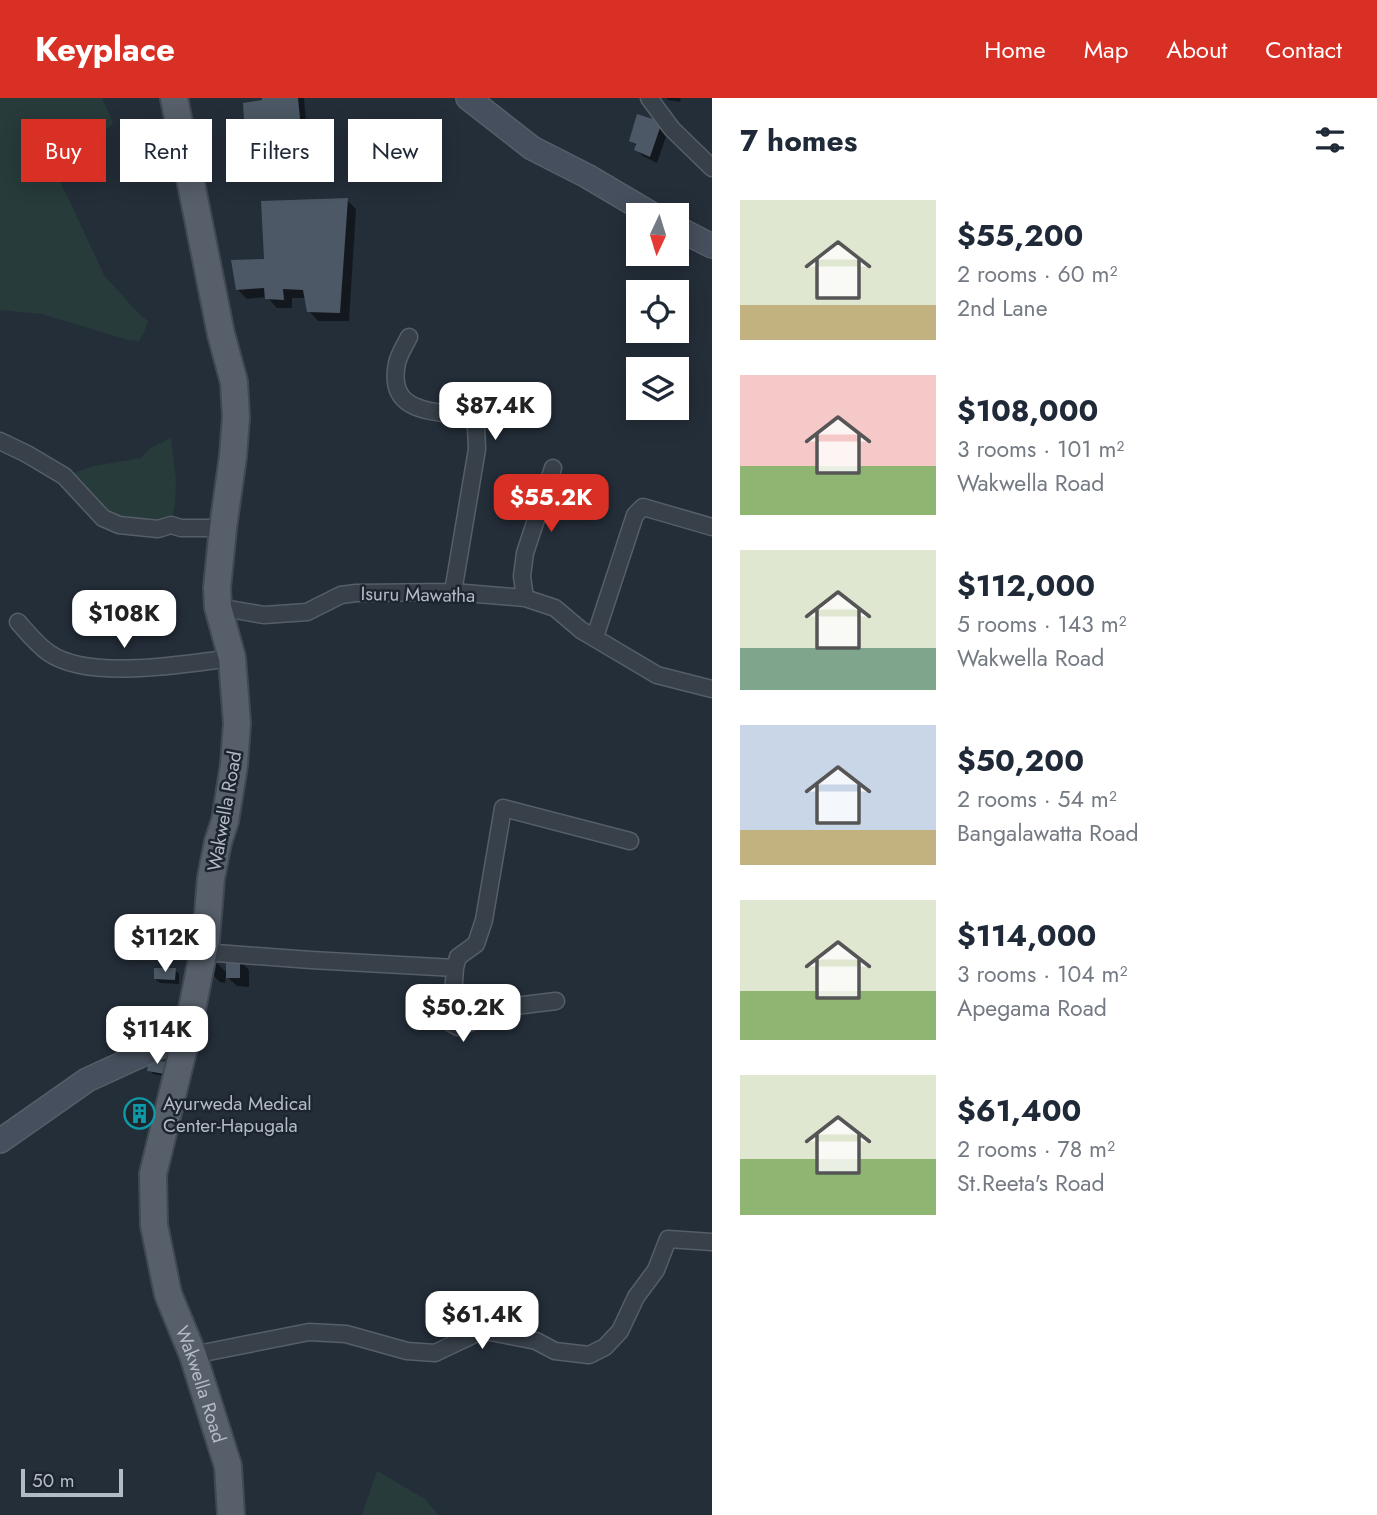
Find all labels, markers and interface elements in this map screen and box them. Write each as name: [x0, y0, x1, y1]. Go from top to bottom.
text: Keyplace: [35, 26, 175, 73]
text: Home: [984, 32, 1046, 67]
text: Map: [1084, 32, 1128, 67]
text: About: [1166, 32, 1227, 67]
text: Contact: [1265, 32, 1342, 67]
chip: Buy: [21, 119, 106, 182]
chip: Rent: [120, 119, 212, 182]
chip: Filters: [226, 119, 334, 182]
chip: New: [348, 119, 442, 182]
text: 7 homes: [740, 119, 857, 162]
icon: filters: [1311, 121, 1349, 159]
north arrow: [626, 203, 690, 266]
map controls: [626, 203, 689, 420]
text: $55,200: [957, 214, 1083, 257]
icon: home: [796, 228, 880, 312]
text: 2 rooms · 60 m²: [957, 257, 1117, 291]
button: locate: [626, 280, 689, 343]
text: 2nd Lane: [957, 291, 1048, 325]
button: layers: [626, 357, 689, 420]
pin: $87.4K: [438, 382, 552, 442]
text: $87.4K: [455, 388, 535, 422]
text: $108,000: [957, 389, 1098, 432]
icon: home: [796, 403, 880, 487]
text: 3 rooms · 101 m²: [957, 432, 1124, 466]
text: Wakwella Road: [957, 466, 1104, 500]
pin: $55.2K: [494, 474, 608, 534]
text: $55.2K: [510, 480, 592, 514]
text: $112,000: [957, 564, 1095, 607]
icon: home: [796, 578, 880, 662]
street label: Isuru Mawatha: [360, 580, 476, 609]
pin: $108K: [75, 590, 173, 650]
text: $108K: [88, 596, 160, 630]
text: 5 rooms · 143 m²: [957, 607, 1127, 641]
text: Wakwella Road: [957, 641, 1104, 675]
text: $50,200: [957, 739, 1084, 782]
street label: Wakwella Road: [201, 749, 248, 873]
icon: home: [796, 753, 880, 837]
text: 2 rooms · 54 m²: [957, 782, 1117, 816]
text: Bangalawatta Road: [957, 816, 1139, 850]
pin: $112K: [116, 914, 214, 974]
text: $114,000: [957, 914, 1096, 957]
text: $112K: [131, 920, 199, 954]
icon: home: [796, 928, 880, 1012]
text: 3 rooms · 104 m²: [957, 957, 1127, 991]
pin: $50.2K: [406, 984, 520, 1044]
text: $50.2K: [422, 990, 504, 1024]
text: Apegama Road: [957, 991, 1107, 1025]
pin: $114K: [108, 1006, 206, 1066]
text: $114K: [122, 1012, 192, 1046]
text: $61,400: [957, 1089, 1081, 1132]
place label: Ayurweda Medical Center-Hapugala: [163, 1090, 312, 1139]
building icon: Ayurweda Medical Center-Hapugala: [123, 1097, 157, 1131]
icon: home: [796, 1103, 880, 1187]
text: 2 rooms · 78 m²: [957, 1132, 1115, 1166]
text: St.Reeta's Road: [957, 1166, 1105, 1200]
pin: $61.4K: [425, 1292, 539, 1351]
text: $61.4K: [442, 1297, 522, 1331]
street label: Wakwella Road: [168, 1322, 233, 1446]
scale bar: [21, 1466, 122, 1498]
text: 50 m: [32, 1467, 75, 1494]

